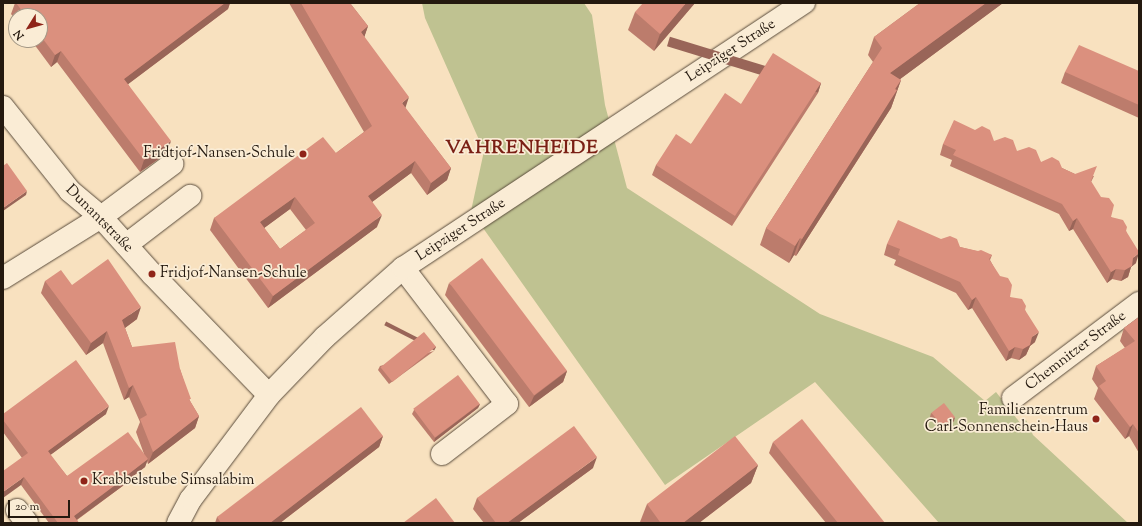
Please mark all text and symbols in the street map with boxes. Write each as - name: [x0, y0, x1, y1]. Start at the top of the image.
- north arrow: [8, 8, 48, 48]
- street label: Leipziger Straße: [683, 15, 779, 87]
- text: N: [10, 26, 28, 43]
- district label: VAHRENHEIDE: [445, 138, 599, 160]
- place label: Fridtjof-Nansen-Schule: [143, 145, 295, 163]
- marker: Fridtjof-Nansen-Schule: [298, 149, 308, 159]
- street label: Dunantstraße: [61, 181, 137, 257]
- street label: Leipziger Straße: [413, 194, 509, 266]
- place label: Fridjof-Nansen-Schule: [160, 265, 307, 283]
- marker: Fridjof-Nansen-Schule: [147, 269, 157, 279]
- street label: Chemnitzer Straße: [1022, 307, 1130, 395]
- place label: Familienzentrum Carl-Sonnenschein-Haus: [925, 401, 1088, 436]
- marker: Familienzentrum Carl-Sonnenschein-Haus: [1091, 414, 1101, 424]
- place label: Krabbelstube Simsalabim: [92, 472, 254, 490]
- marker: Krabbelstube Simsalabim: [79, 476, 89, 486]
- scale bar: [10, 492, 72, 518]
- text: 20 m: [15, 498, 39, 516]

